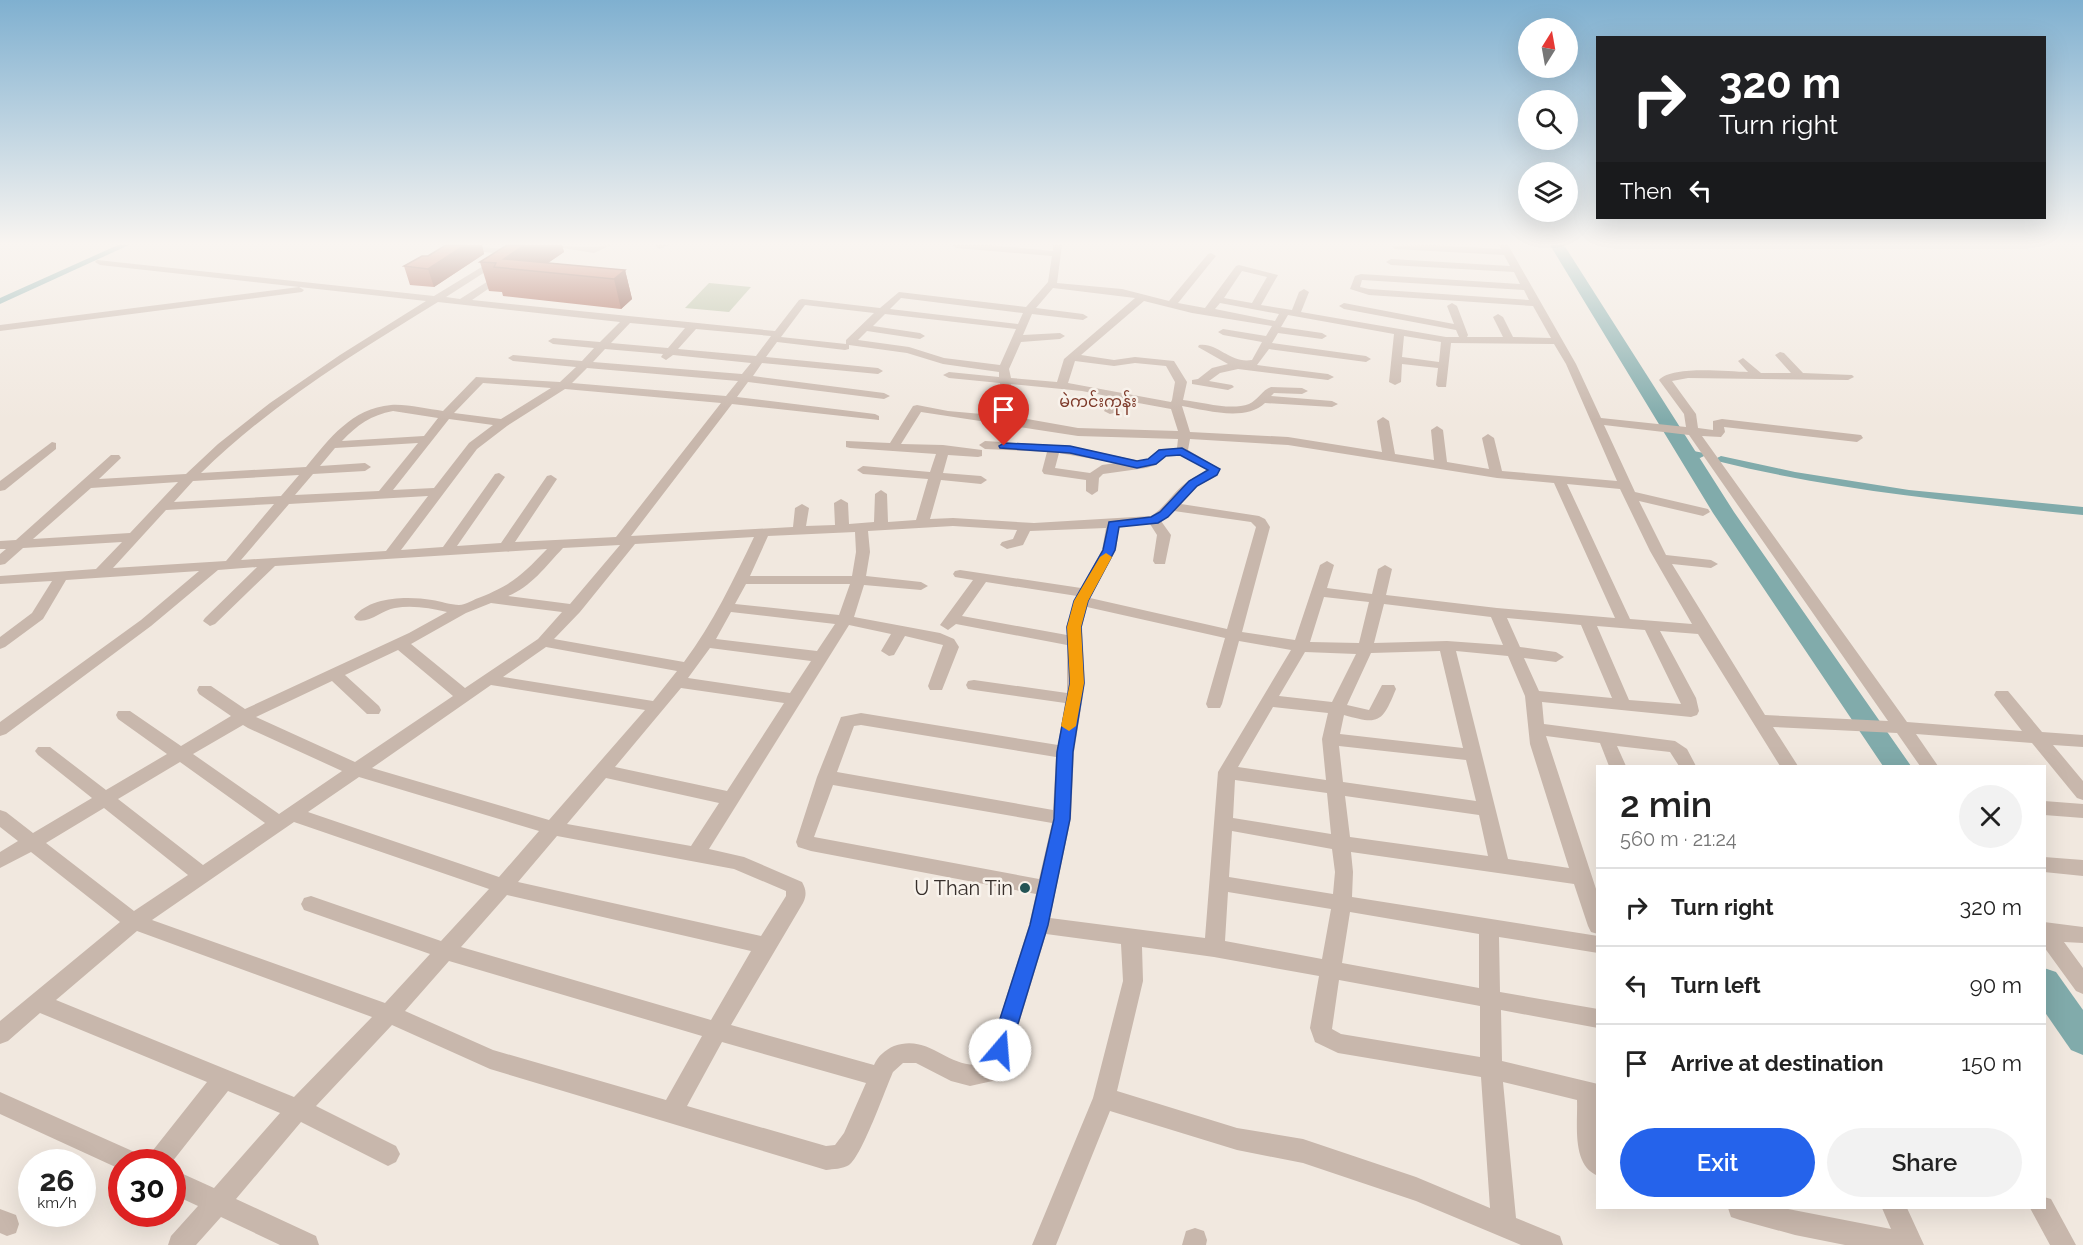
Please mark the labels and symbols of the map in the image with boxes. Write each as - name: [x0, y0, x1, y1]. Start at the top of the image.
- north arrow: [1518, 18, 1578, 78]
- pin: [978, 384, 1029, 446]
- district label: မဲကင်းကုန်း: [1059, 390, 1137, 416]
- place label: U Than Tin: [914, 876, 1013, 900]
- marker: U Than Tin: [1018, 881, 1032, 895]
- position arrow: [968, 1018, 1032, 1082]
- speed limit sign: 30: [108, 1149, 186, 1227]

